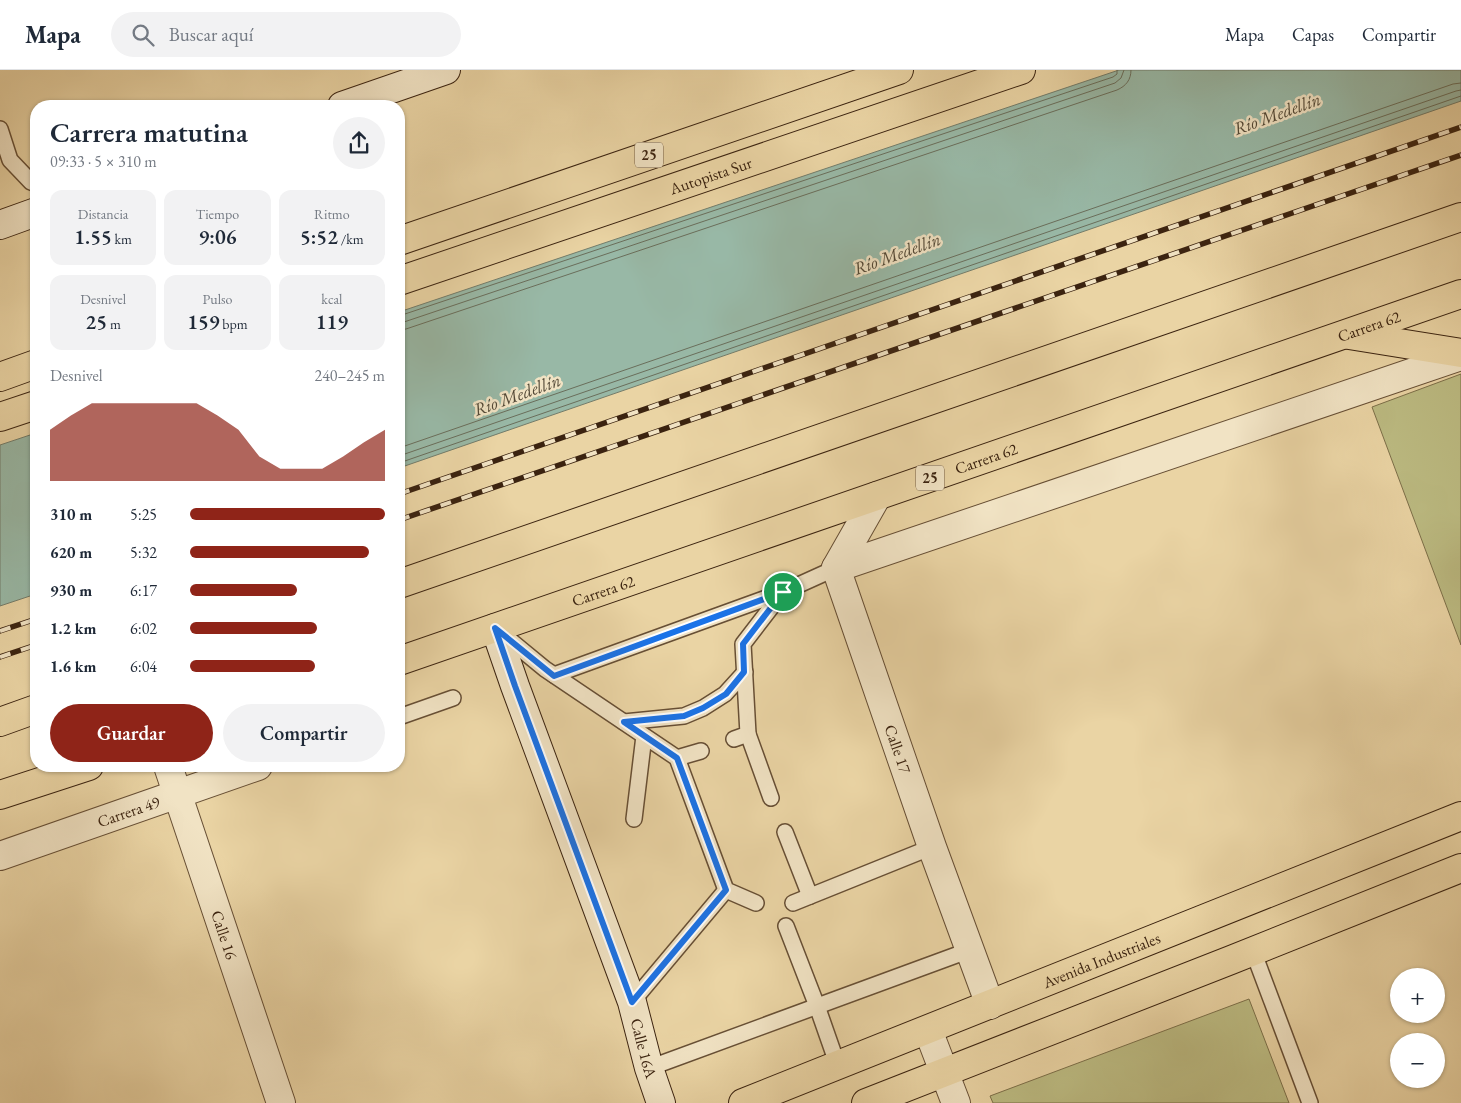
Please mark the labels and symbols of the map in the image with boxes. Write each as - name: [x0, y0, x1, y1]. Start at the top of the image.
- water label: Río Medellín: [1230, 87, 1324, 140]
- road number: 25: [635, 142, 663, 168]
- street label: Autopista Sur: [666, 152, 755, 200]
- water label: Río Medellín: [850, 227, 944, 280]
- street label: Carrera 62: [1335, 306, 1403, 347]
- water label: Río Medellín: [470, 368, 564, 421]
- street label: Carrera 62: [952, 438, 1021, 479]
- road number: 25: [916, 466, 944, 490]
- street label: Carrera 62: [569, 570, 638, 611]
- pin: [762, 571, 804, 613]
- street label: Calle 17: [880, 722, 916, 776]
- street label: Carrera 49: [94, 791, 163, 832]
- street label: Calle 16: [206, 908, 242, 962]
- street label: Avenida Industriales: [1039, 927, 1163, 993]
- street label: Calle 16A: [626, 1016, 662, 1082]

